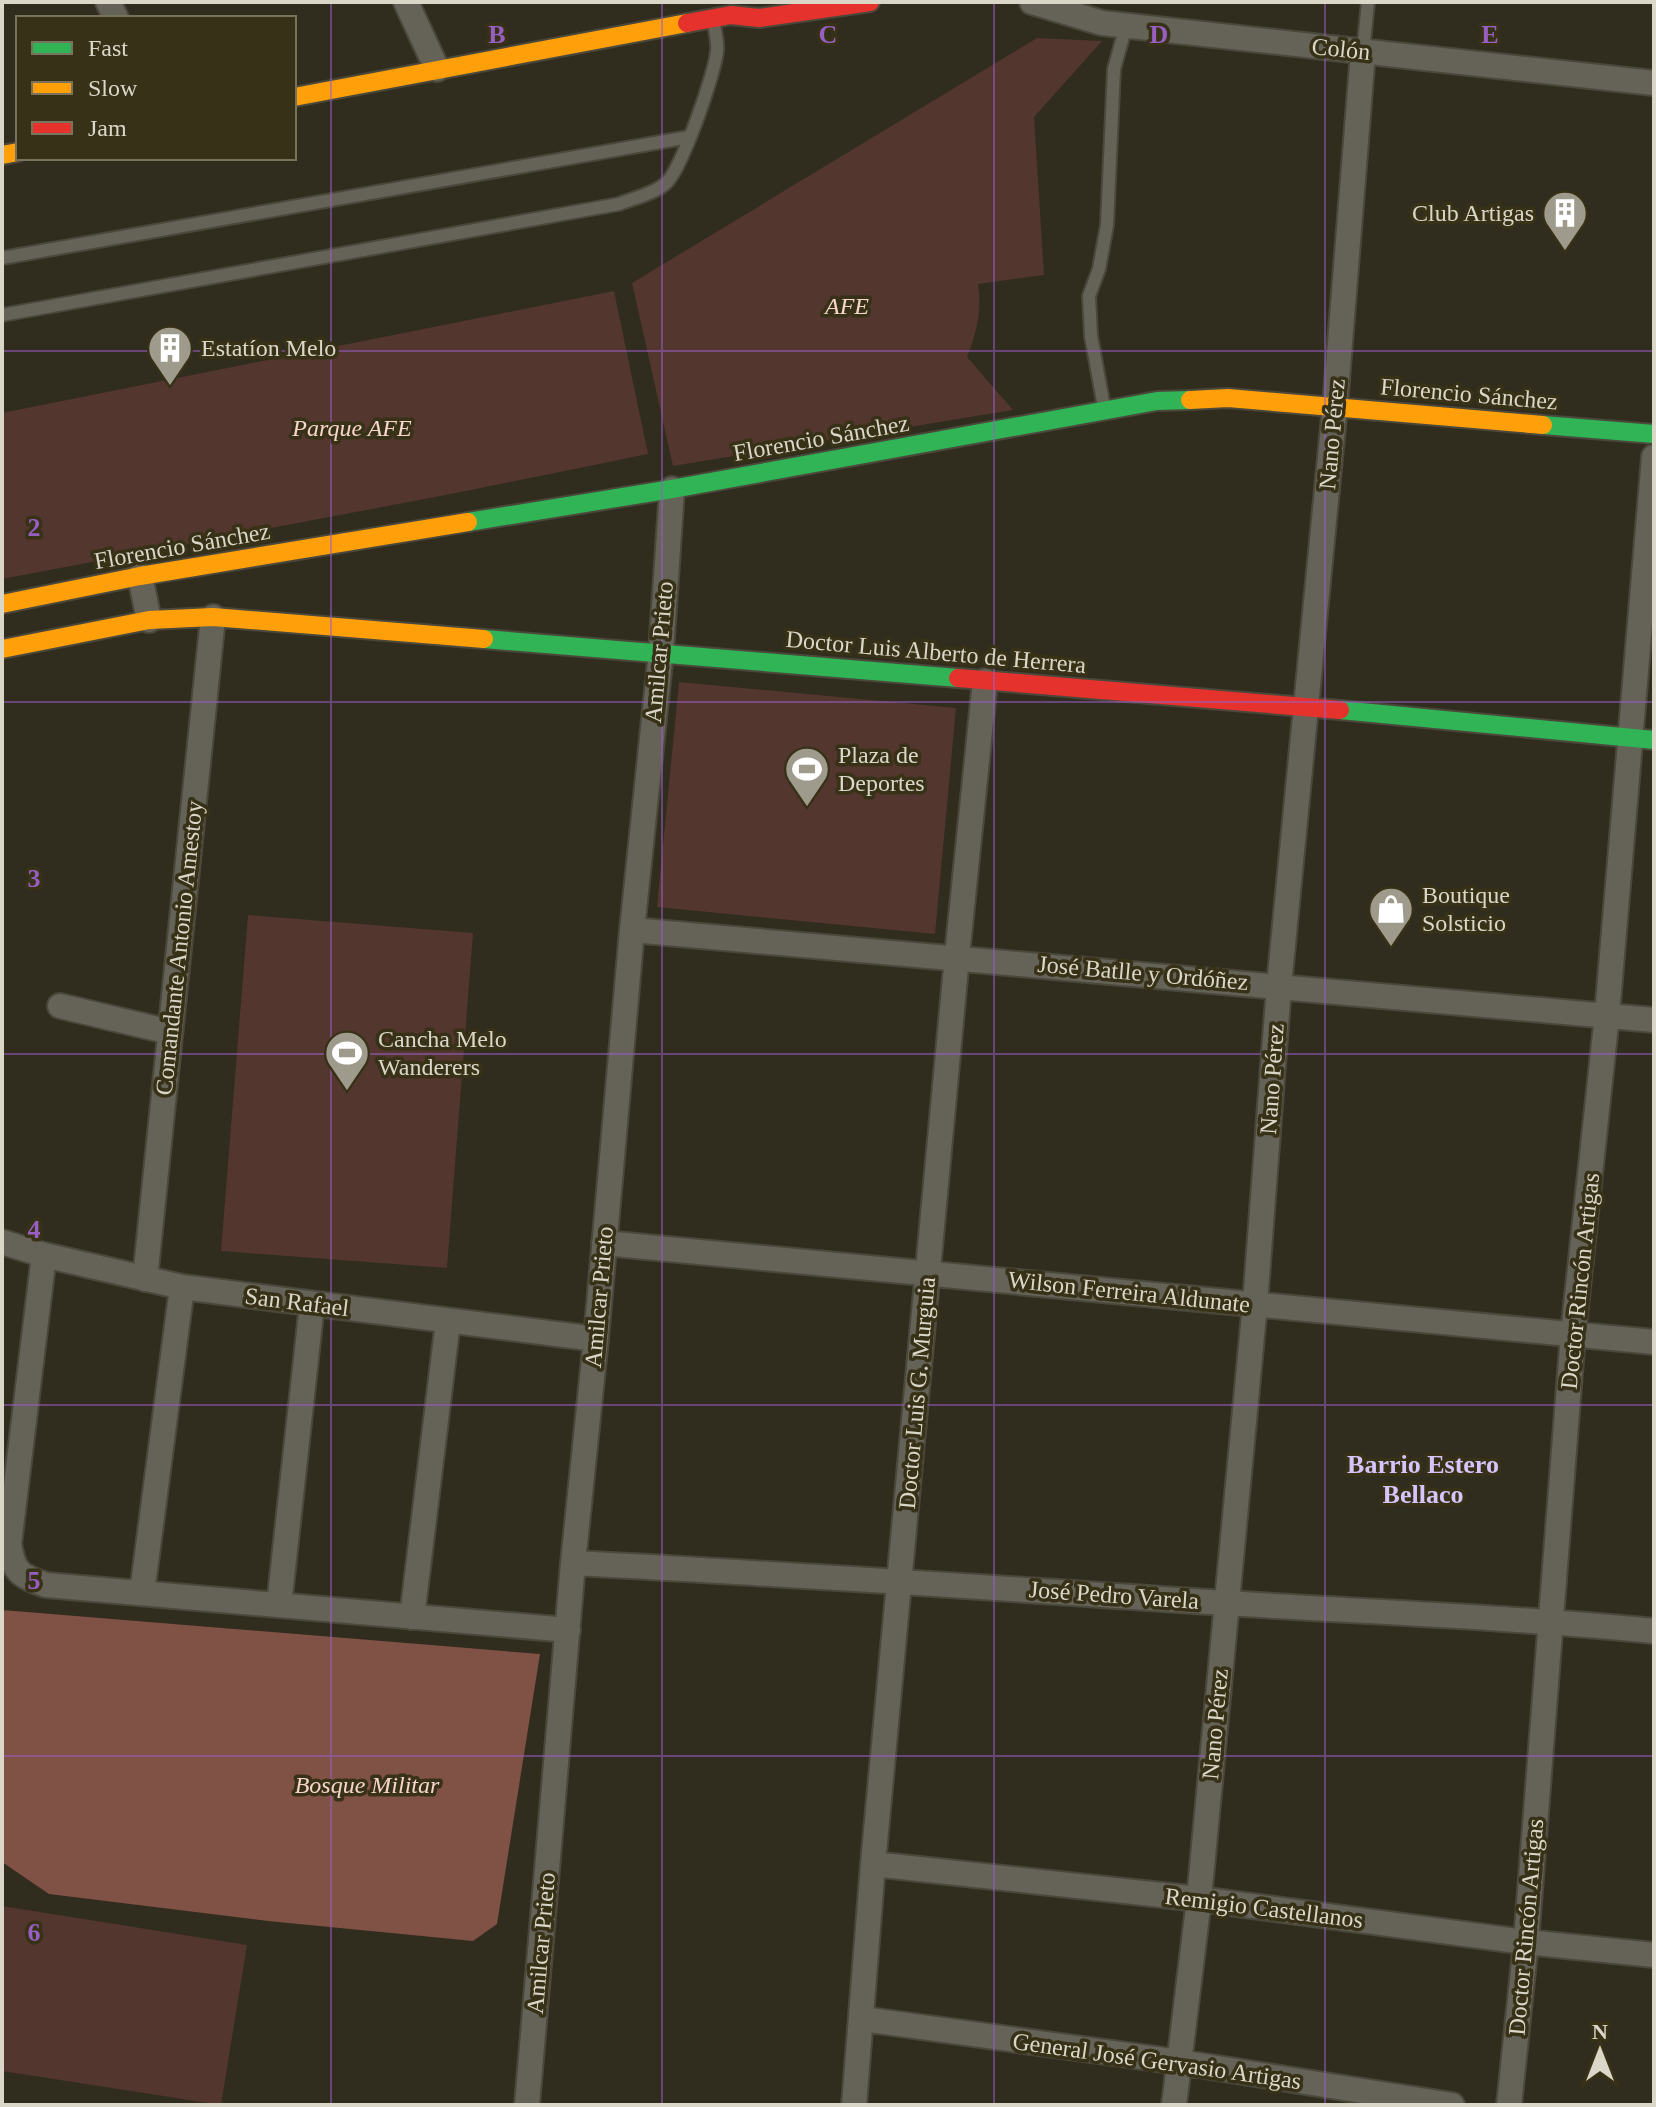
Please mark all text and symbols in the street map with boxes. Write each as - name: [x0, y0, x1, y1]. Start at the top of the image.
- legend: [16, 16, 296, 160]
- text: B: [488, 20, 506, 49]
- text: C: [819, 20, 837, 49]
- text: D: [1150, 20, 1168, 49]
- text: E: [1481, 20, 1499, 49]
- street label: Colón: [1310, 33, 1372, 65]
- text: Fast: [88, 35, 128, 61]
- text: Slow: [88, 75, 138, 101]
- text: Jam: [88, 115, 127, 141]
- building icon: Club Artigas: [1541, 189, 1589, 252]
- place label: Club Artigas: [1412, 200, 1534, 226]
- park label: AFE: [823, 293, 869, 319]
- building icon: Estatíon Melo: [146, 324, 194, 387]
- place label: Estatíon Melo: [201, 335, 336, 361]
- street label: Florencio Sánchez: [1379, 373, 1559, 415]
- street label: Nano Pérez: [1314, 377, 1350, 491]
- street label: Florencio Sánchez: [731, 410, 911, 466]
- park label: Parque AFE: [291, 415, 412, 441]
- text: 2: [28, 513, 41, 542]
- street label: Florencio Sánchez: [92, 518, 272, 574]
- street label: Amilcar Prieto: [640, 580, 678, 724]
- street label: Doctor Luis Alberto de Herrera: [785, 626, 1088, 678]
- place label: Plaza de Deportes: [838, 742, 925, 796]
- sports icon: Plaza de Deportes: [783, 745, 831, 808]
- street label: Comandante Antonio Amestoy: [151, 799, 207, 1097]
- text: 3: [28, 864, 41, 893]
- place label: Boutique Solsticio: [1422, 882, 1510, 936]
- shop icon: Boutique Solsticio: [1367, 885, 1415, 948]
- street label: José Batlle y Ordóñez: [1037, 951, 1249, 995]
- street label: Nano Pérez: [1255, 1023, 1289, 1135]
- place label: Cancha Melo Wanderers: [378, 1026, 507, 1080]
- sports icon: Cancha Melo Wanderers: [323, 1029, 371, 1092]
- street label: Doctor Rincón Artigas: [1556, 1172, 1604, 1390]
- text: 4: [28, 1215, 41, 1244]
- street label: Amilcar Prieto: [580, 1225, 618, 1369]
- street label: Wilson Ferreira Aldunate: [1007, 1266, 1251, 1318]
- street label: Doctor Luis G. Murguia: [894, 1276, 940, 1510]
- street label: San Rafael: [243, 1283, 351, 1321]
- district label: Barrio Estero Bellaco: [1347, 1450, 1499, 1509]
- text: 5: [28, 1566, 41, 1595]
- street label: José Pedro Varela: [1028, 1576, 1200, 1614]
- street label: Nano Pérez: [1197, 1667, 1233, 1781]
- park label: Bosque Militar: [295, 1772, 440, 1798]
- street label: Doctor Rincón Artigas: [1504, 1818, 1548, 2036]
- street label: Amilcar Prieto: [522, 1871, 560, 2015]
- street label: Remigio Castellanos: [1164, 1883, 1364, 1933]
- text: 6: [28, 1918, 41, 1947]
- north arrow: [1560, 2011, 1640, 2091]
- text: N: [1592, 2019, 1608, 2044]
- street label: General José Gervasio Artigas: [1011, 2028, 1303, 2094]

